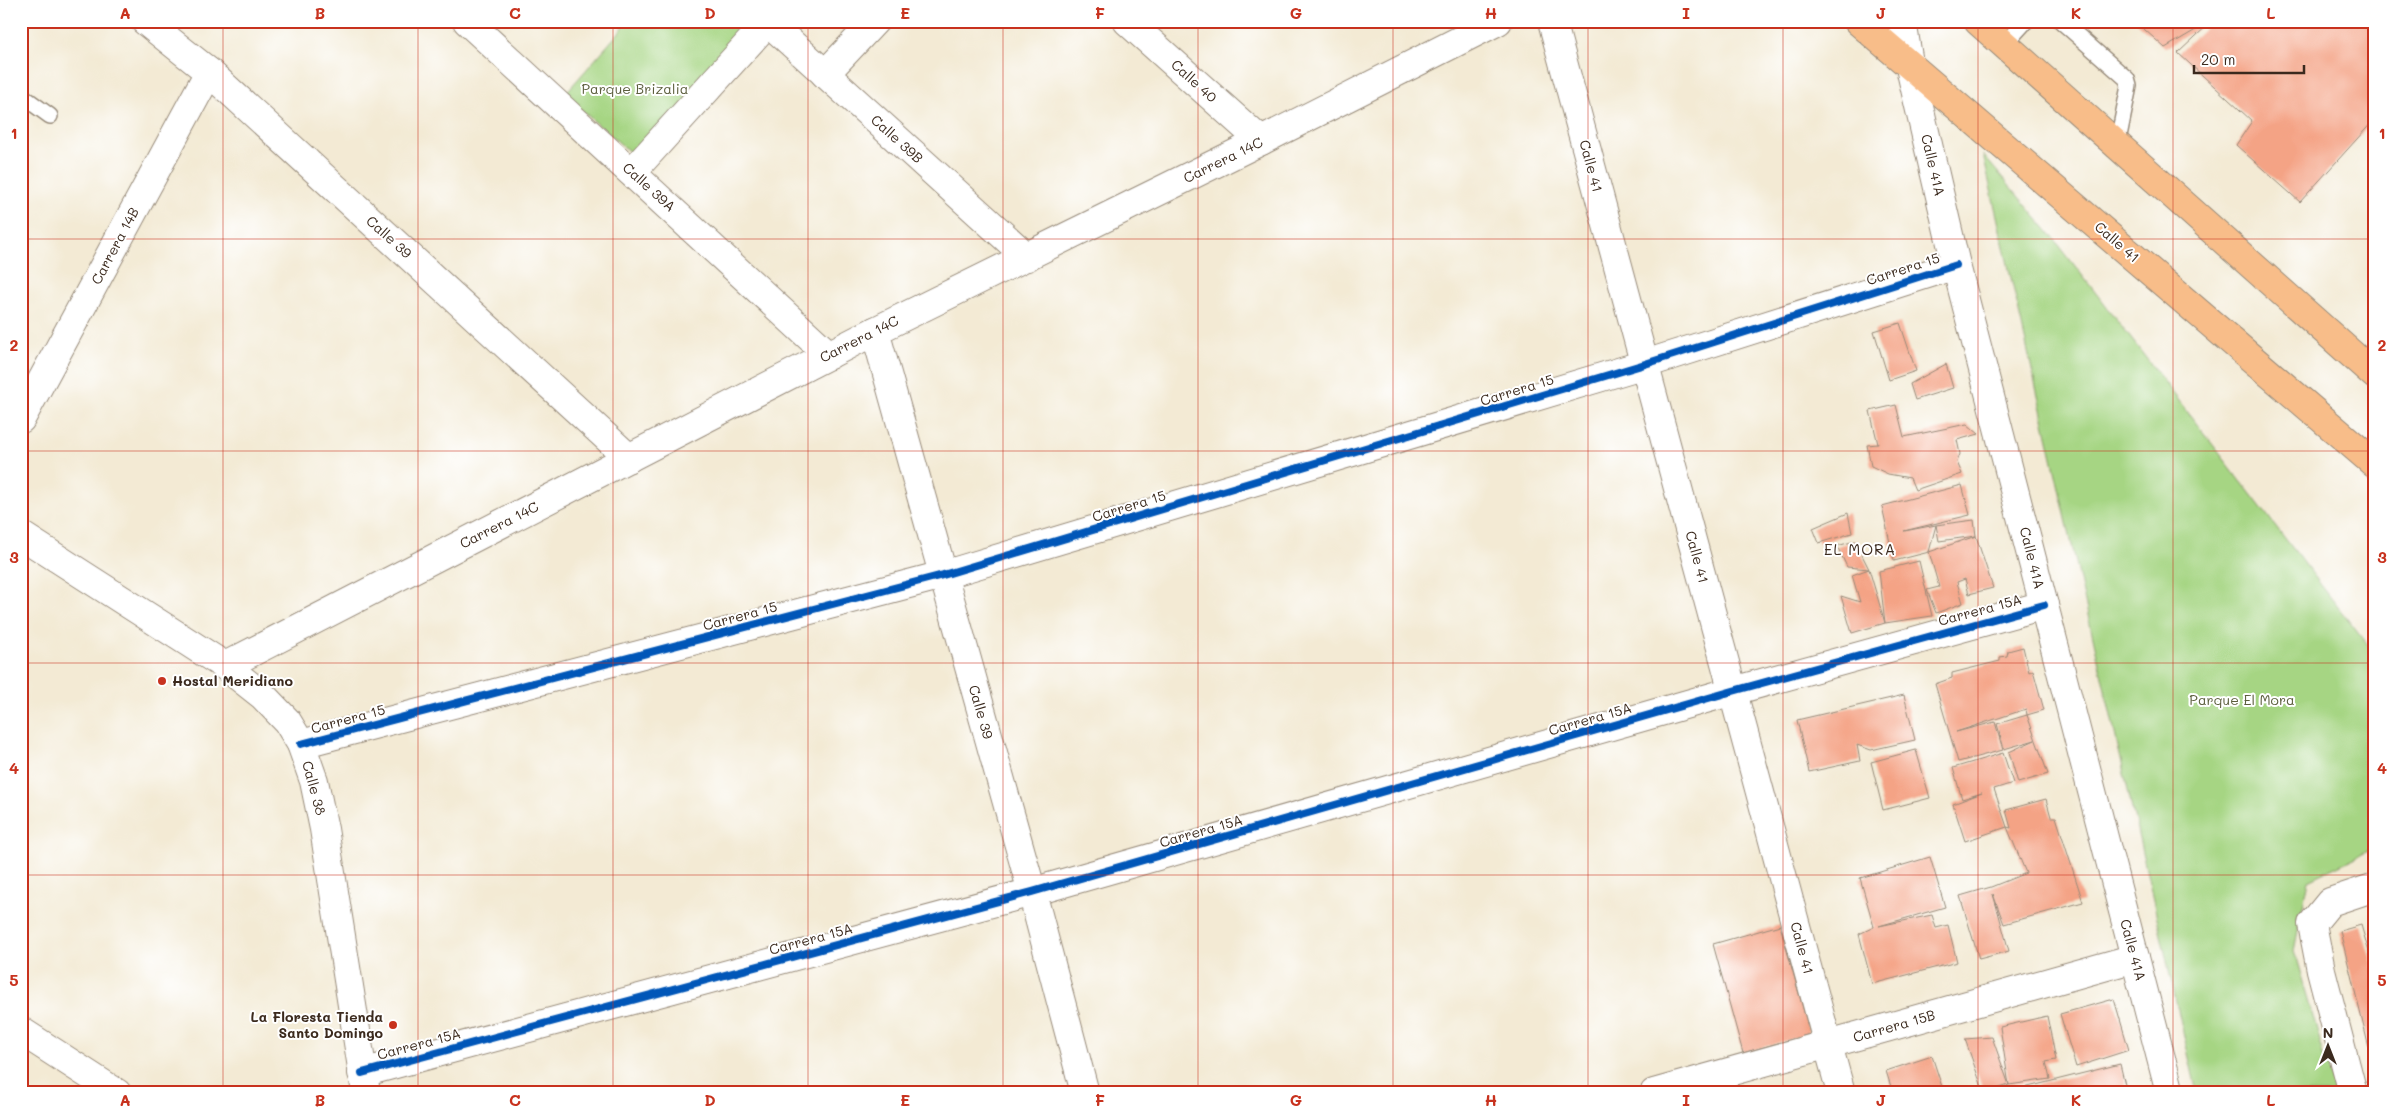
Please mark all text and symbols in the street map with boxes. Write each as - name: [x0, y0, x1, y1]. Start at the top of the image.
- text: A: [119, 2, 131, 23]
- text: B: [315, 2, 325, 23]
- text: C: [509, 2, 521, 23]
- text: D: [704, 2, 716, 23]
- text: E: [900, 2, 910, 23]
- text: F: [1095, 2, 1105, 23]
- text: G: [1290, 2, 1302, 23]
- text: H: [1485, 2, 1497, 23]
- text: I: [1682, 2, 1690, 23]
- text: J: [1876, 2, 1886, 23]
- text: K: [2071, 2, 2081, 23]
- text: L: [2266, 2, 2276, 23]
- scale bar: [2194, 42, 2304, 74]
- text: 20 m: [2201, 49, 2235, 69]
- street label: Calle 40: [1167, 55, 1222, 107]
- park label: Parque Brizalia: [581, 79, 689, 98]
- street label: Calle 39B: [867, 110, 928, 167]
- text: 1: [10, 122, 18, 143]
- text: 1: [2378, 122, 2386, 143]
- street label: Carrera 14C: [1180, 132, 1266, 187]
- street label: Calle 41A: [1917, 132, 1950, 198]
- street label: Calle 41: [1575, 138, 1608, 194]
- street label: Calle 39A: [619, 158, 680, 215]
- street label: Carrera 14B: [86, 204, 143, 288]
- street label: Calle 39: [362, 211, 416, 262]
- street label: Calle 41: [2091, 217, 2144, 266]
- street label: Carrera 15: [1864, 248, 1942, 289]
- street label: Carrera 14C: [816, 311, 901, 367]
- text: 2: [10, 334, 19, 355]
- text: 2: [2378, 334, 2387, 355]
- street label: Carrera 15: [1478, 369, 1556, 410]
- street label: Carrera 15: [1090, 485, 1168, 526]
- street label: Carrera 14C: [456, 497, 541, 553]
- street label: Calle 41A: [2016, 525, 2049, 591]
- street label: Calle 41: [1681, 529, 1714, 585]
- district label: EL MORA: [1824, 539, 1896, 559]
- text: 3: [9, 546, 19, 567]
- text: 3: [2377, 546, 2387, 567]
- street label: Carrera 15A: [1936, 589, 2024, 630]
- street label: Carrera 15: [701, 596, 779, 635]
- place label: Hostal Meridiano: [172, 671, 293, 690]
- marker: Hostal Meridiano: [156, 675, 168, 687]
- street label: Calle 39: [965, 683, 998, 741]
- park label: Parque El Mora: [2189, 690, 2295, 709]
- street label: Carrera 15A: [1546, 698, 1634, 739]
- street label: Carrera 15: [309, 699, 387, 738]
- text: 4: [9, 757, 19, 778]
- text: 4: [2377, 757, 2387, 778]
- street label: Calle 38: [298, 759, 331, 817]
- street label: Carrera 15A: [1157, 810, 1245, 851]
- street label: Calle 41A: [2116, 917, 2151, 983]
- street label: Carrera 15A: [767, 918, 855, 959]
- street label: Calle 41: [1786, 920, 1819, 976]
- text: 5: [9, 969, 19, 990]
- text: 5: [2377, 969, 2387, 990]
- street label: Carrera 15B: [1850, 1005, 1937, 1046]
- place label: La Floresta Tienda Santo Domingo: [251, 1007, 383, 1042]
- marker: La Floresta Tienda Santo Domingo: [387, 1019, 399, 1031]
- north arrow: [2304, 1022, 2354, 1072]
- street label: Carrera 15A: [375, 1023, 463, 1064]
- text: N: [2323, 1023, 2333, 1042]
- text: A: [119, 1089, 131, 1110]
- text: B: [315, 1089, 325, 1110]
- text: C: [509, 1089, 521, 1110]
- text: D: [704, 1089, 716, 1110]
- text: E: [900, 1089, 910, 1110]
- text: F: [1095, 1089, 1105, 1110]
- text: G: [1290, 1089, 1302, 1110]
- text: H: [1485, 1089, 1497, 1110]
- text: I: [1682, 1089, 1690, 1110]
- text: J: [1876, 1089, 1886, 1110]
- text: K: [2071, 1089, 2081, 1110]
- text: L: [2266, 1089, 2276, 1110]

